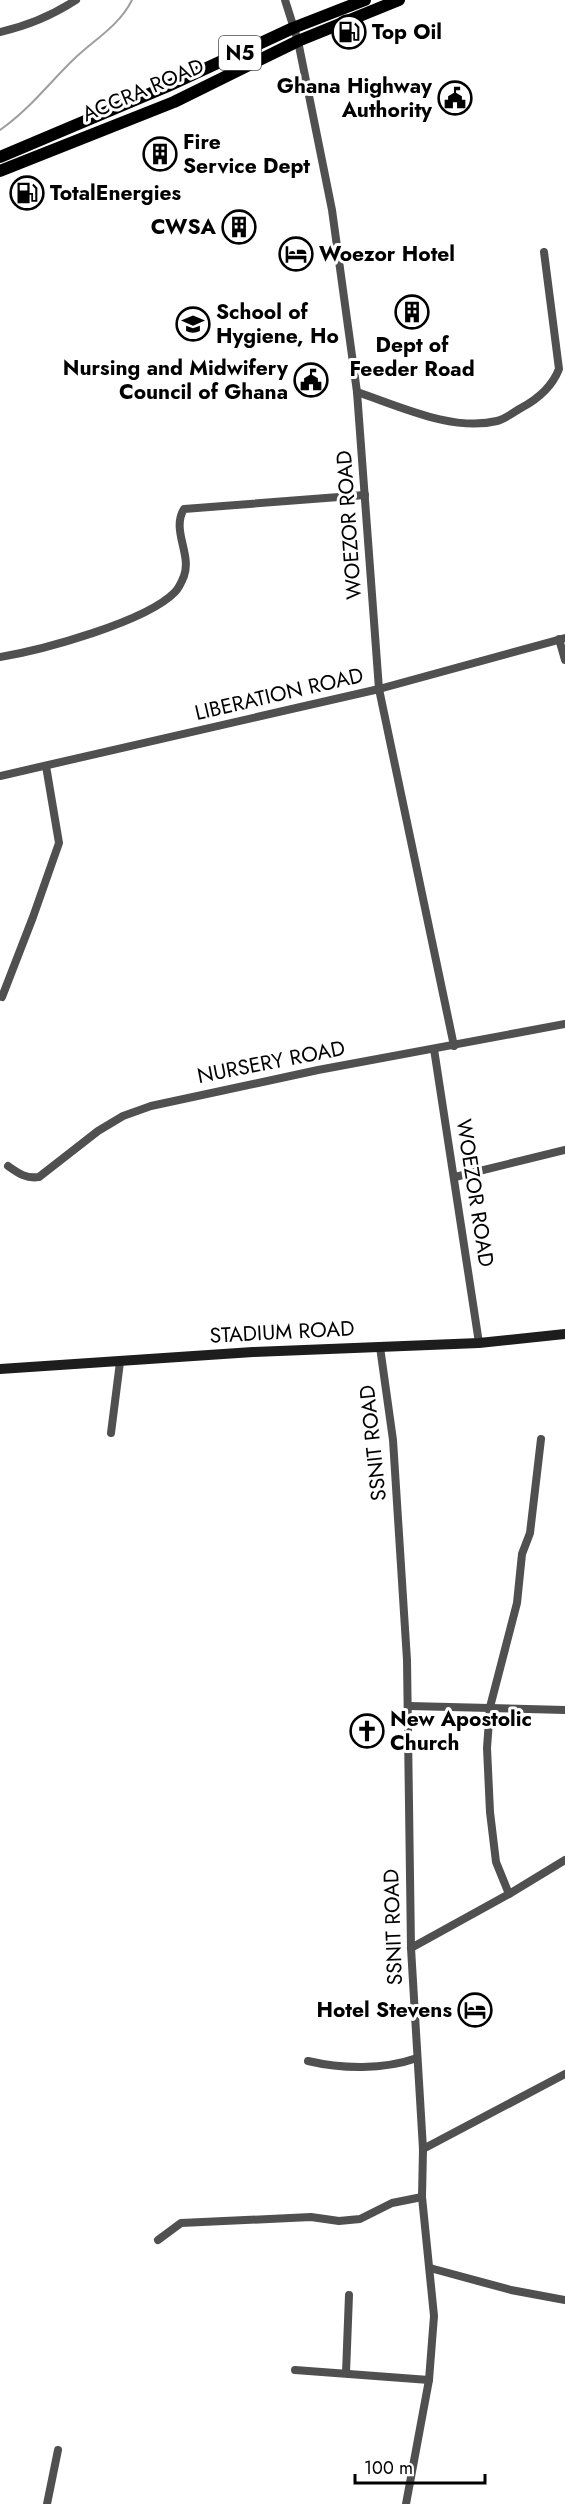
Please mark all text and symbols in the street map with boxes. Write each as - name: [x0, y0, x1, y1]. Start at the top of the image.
- fuel station icon: Top Oil: [331, 14, 367, 50]
- place label: Top Oil: [372, 17, 442, 47]
- road number: N5: [219, 36, 261, 70]
- street label: ACCRA ROAD: [77, 51, 209, 129]
- place label: Ghana Highway Authority: [277, 71, 433, 125]
- public building icon: Ghana Highway Authority: [437, 80, 473, 116]
- place label: Fire Service Dept: [183, 127, 310, 181]
- building icon: Fire Service Dept: [142, 136, 178, 172]
- fuel station icon: TotalEnergies: [9, 175, 45, 211]
- place label: TotalEnergies: [50, 178, 181, 208]
- building icon: CWSA: [221, 209, 257, 245]
- place label: CWSA: [151, 212, 217, 242]
- hotel icon: Woezor Hotel: [278, 236, 314, 272]
- place label: Woezor Hotel: [319, 239, 455, 269]
- building icon: Dept of Feeder Road: [394, 294, 430, 330]
- place label: School of Hygiene, Ho: [216, 297, 339, 351]
- school or university icon: School of Hygiene, Ho: [175, 306, 211, 342]
- place label: Dept of Feeder Road: [349, 330, 475, 384]
- place label: Nursing and Midwifery Council of Ghana: [63, 353, 289, 407]
- public building icon: Nursing and Midwifery Council of Ghana: [293, 362, 329, 398]
- street label: WOEZOR ROAD: [329, 449, 369, 601]
- street label: LIBERATION ROAD: [192, 660, 366, 728]
- street label: NURSERY ROAD: [195, 1033, 347, 1091]
- street label: WOEZOR ROAD: [448, 1117, 502, 1269]
- street label: STADIUM ROAD: [209, 1313, 355, 1351]
- street label: SSNIT ROAD: [352, 1384, 394, 1502]
- place label: New Apostolic Church: [390, 1704, 532, 1758]
- church icon: New Apostolic Church: [349, 1713, 385, 1749]
- street label: SSNIT ROAD: [376, 1868, 410, 1986]
- hotel icon: Hotel Stevens: [457, 1992, 493, 2028]
- place label: Hotel Stevens: [316, 1995, 452, 2025]
- scale bar: [355, 2447, 486, 2485]
- text: 100 m: [364, 2455, 413, 2481]

